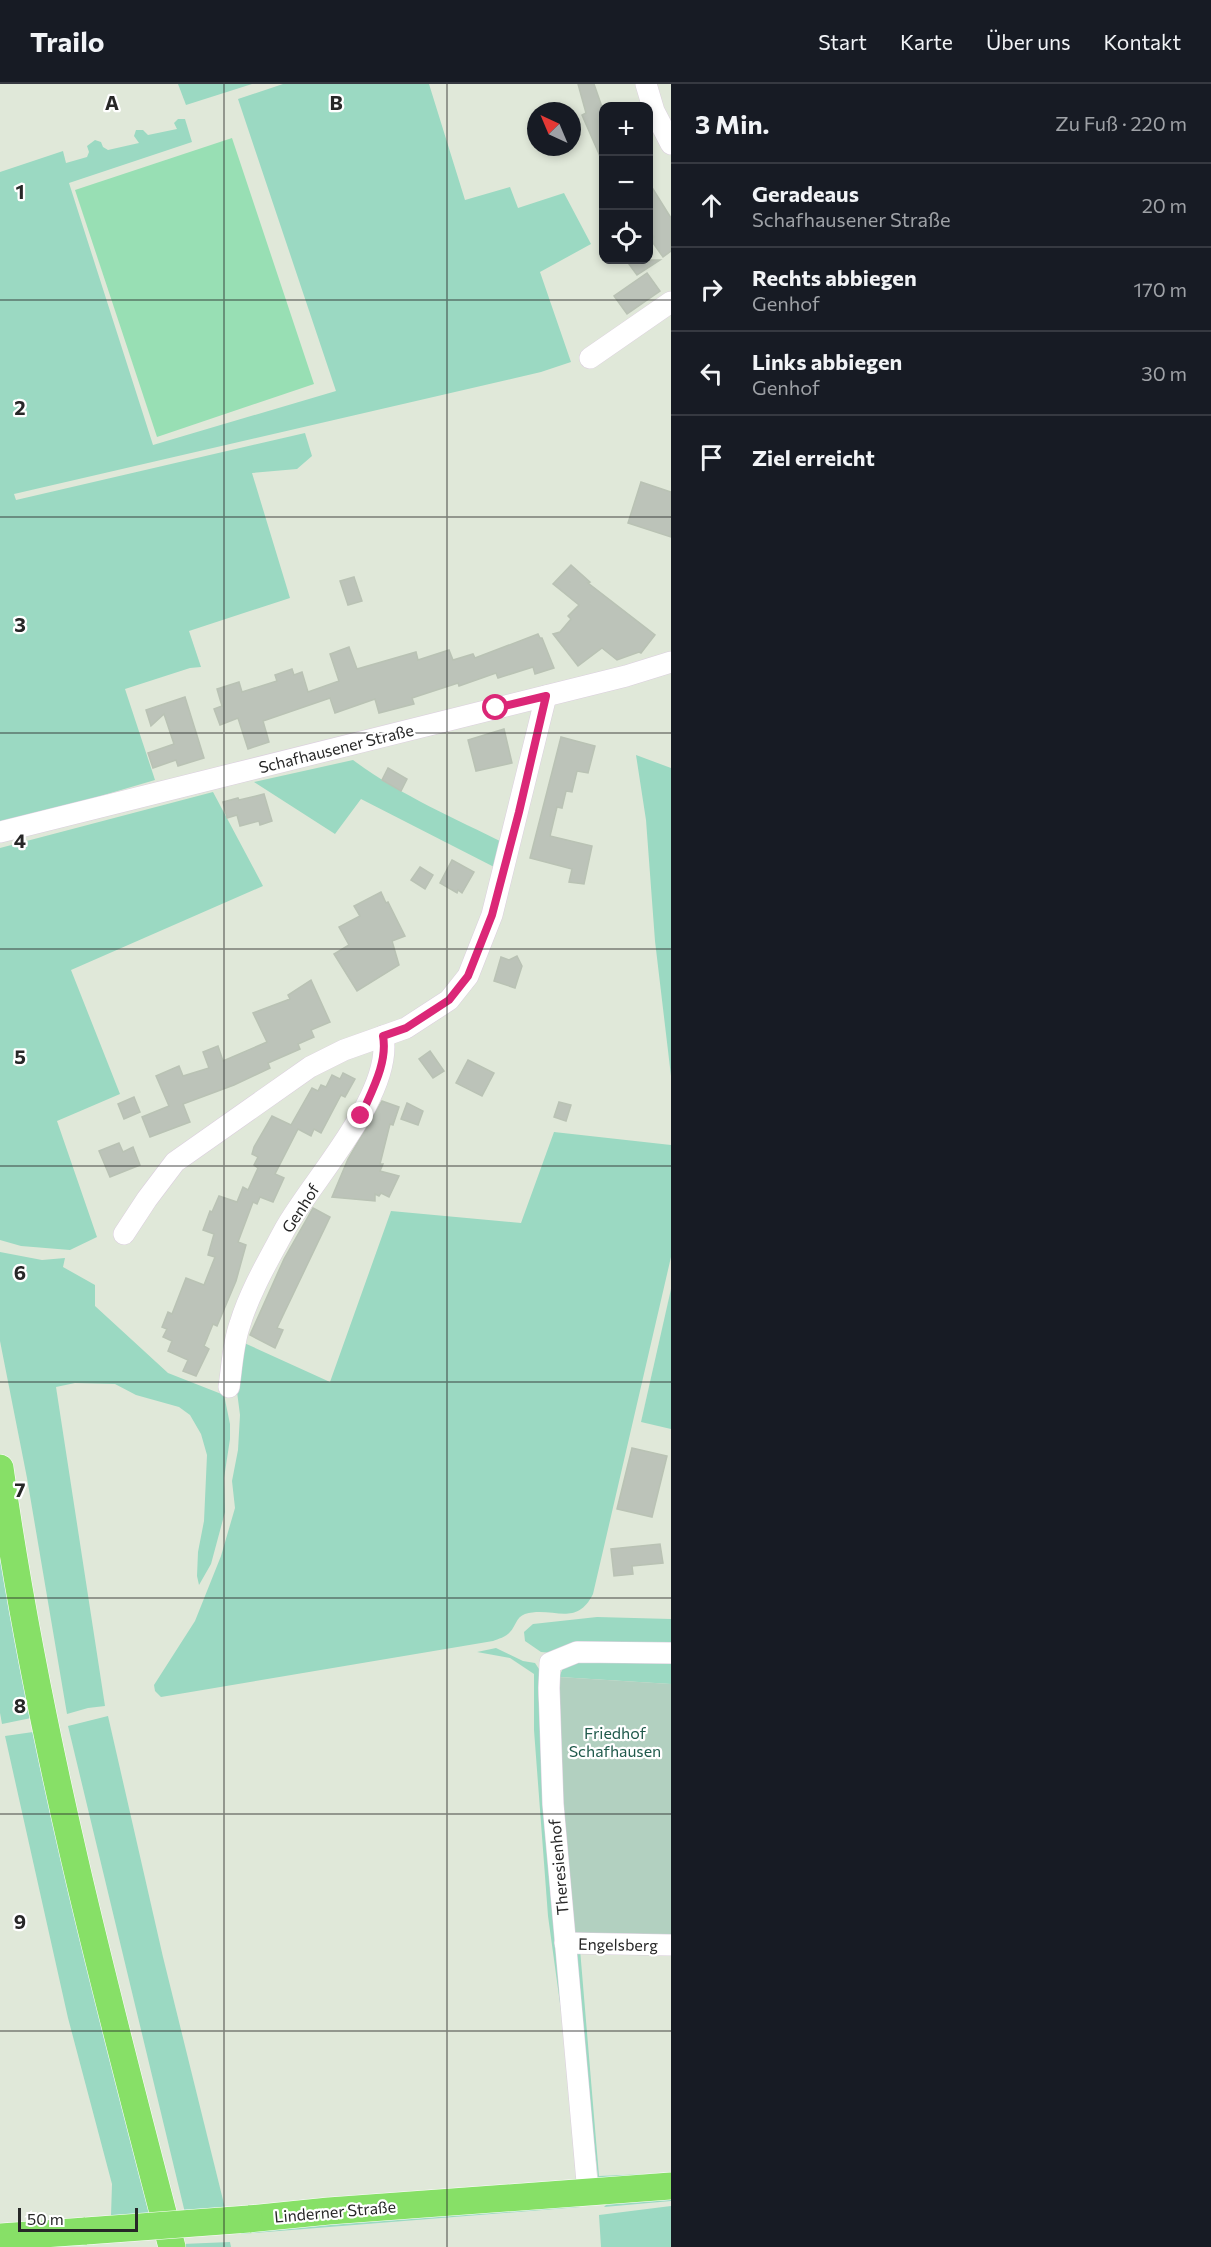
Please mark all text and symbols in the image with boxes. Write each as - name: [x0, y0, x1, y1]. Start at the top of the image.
- text: Trailo: [30, 24, 105, 58]
- text: Start: [818, 29, 867, 54]
- text: Karte: [900, 29, 953, 54]
- text: Über uns: [986, 29, 1070, 54]
- text: Kontakt: [1103, 29, 1181, 54]
- text: A: [105, 90, 119, 114]
- text: B: [329, 90, 343, 114]
- north arrow: [527, 102, 581, 156]
- map controls: [599, 102, 653, 264]
- button: +: [599, 102, 653, 156]
- text: 3 Min.: [695, 108, 769, 139]
- text: Zu Fuß · 220 m: [1055, 111, 1187, 135]
- button: −: [599, 156, 653, 210]
- text: 1: [15, 179, 25, 203]
- text: Geradeaus: [752, 180, 859, 207]
- icon: ahead: [695, 189, 728, 222]
- text: 20 m: [1142, 193, 1187, 217]
- text: Schafhausener Straße: [752, 207, 951, 231]
- button: locate: [599, 210, 653, 264]
- text: Rechts abbiegen: [752, 264, 917, 291]
- icon: right: [695, 273, 728, 306]
- text: 170 m: [1134, 277, 1187, 301]
- text: Genhof: [752, 291, 820, 315]
- text: Links abbiegen: [752, 348, 902, 375]
- icon: left: [695, 357, 728, 390]
- text: 30 m: [1141, 361, 1187, 385]
- text: Genhof: [752, 375, 820, 399]
- text: 2: [14, 395, 26, 419]
- icon: arrive: [695, 441, 728, 474]
- text: Ziel erreicht: [752, 444, 875, 471]
- text: 3: [14, 612, 26, 636]
- route start: [482, 694, 508, 720]
- street label: Schafhausener Straße: [257, 720, 415, 776]
- text: 4: [14, 828, 26, 852]
- text: 5: [14, 1044, 26, 1068]
- route end: [347, 1102, 373, 1128]
- street label: Genhof: [277, 1180, 323, 1236]
- text: 6: [14, 1260, 26, 1284]
- text: 7: [15, 1477, 26, 1501]
- text: 8: [14, 1693, 26, 1717]
- park label: Friedhof Schafhausen: [569, 1723, 661, 1760]
- street label: Theresienhof: [544, 1818, 572, 1916]
- text: 9: [14, 1909, 26, 1933]
- street label: Engelsberg: [578, 1934, 658, 1954]
- street label: Linderner Straße: [273, 2196, 397, 2226]
- scale bar: [18, 2205, 138, 2232]
- text: 50 m: [27, 2209, 64, 2228]

